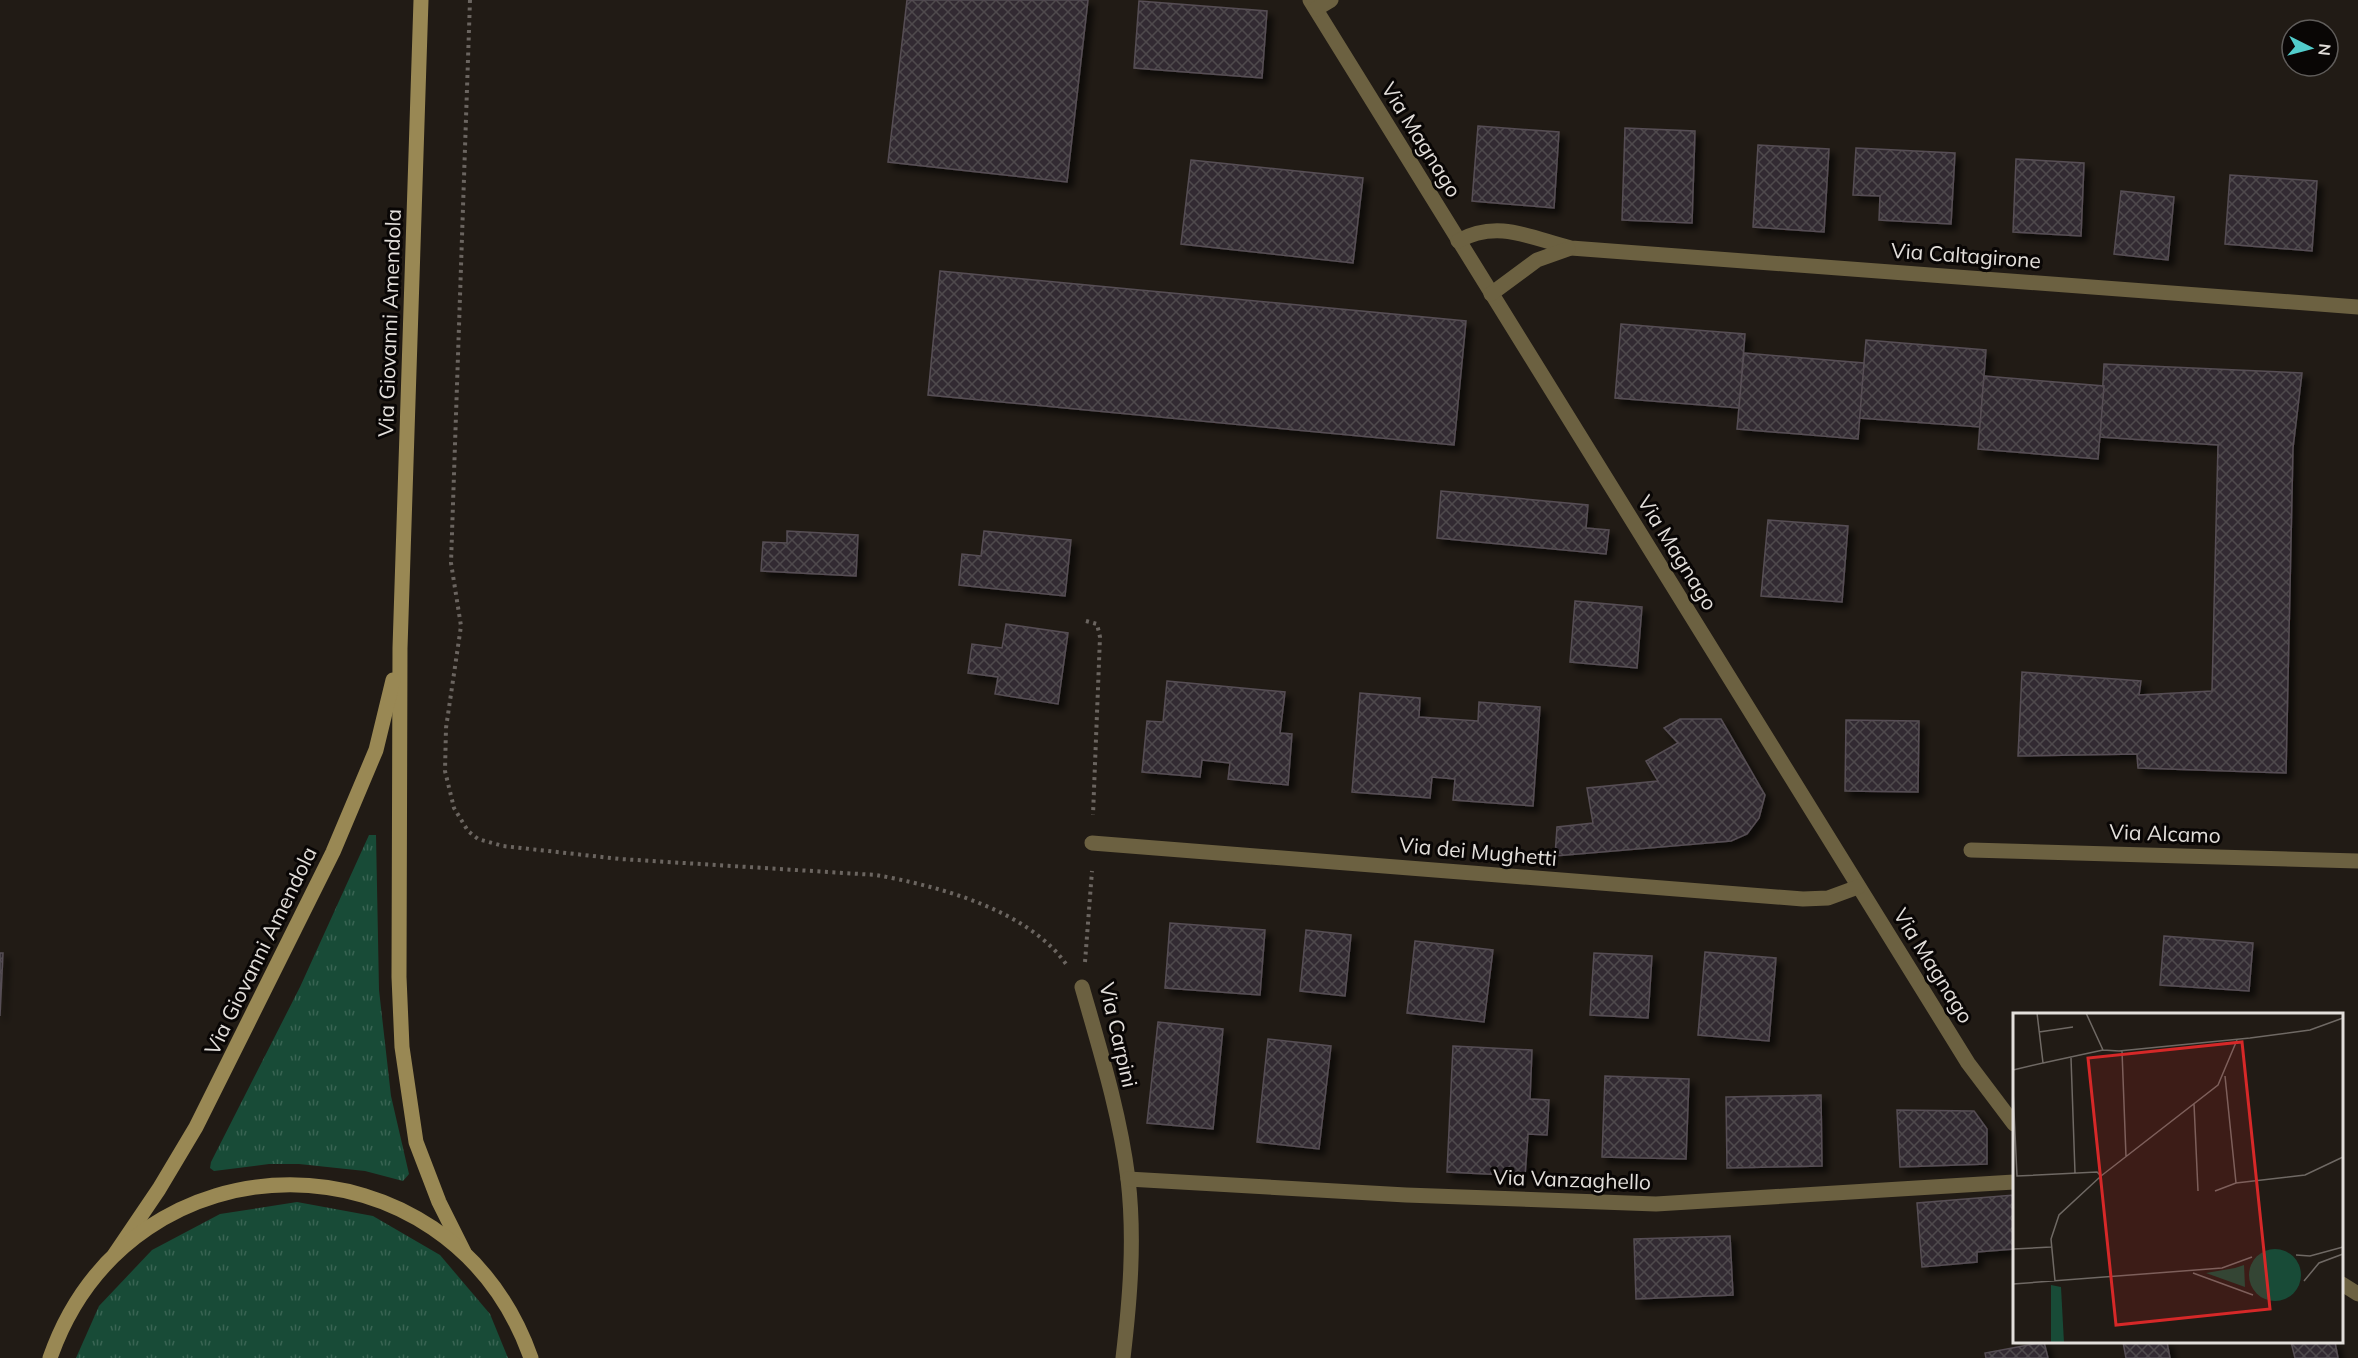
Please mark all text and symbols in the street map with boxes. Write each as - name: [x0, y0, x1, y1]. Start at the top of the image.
- north arrow: [2280, 18, 2340, 78]
- text: N: [2314, 43, 2335, 57]
- street label: Via Magnago: [1376, 77, 1467, 202]
- street label: Via Giovanni Amendola: [372, 208, 406, 438]
- street label: Via Caltagirone: [1890, 237, 2042, 273]
- street label: Via Magnago: [1632, 490, 1723, 615]
- street label: Via Alcamo: [2109, 818, 2221, 848]
- street label: Via dei Mughetti: [1398, 831, 1558, 871]
- street label: Via Giovanni Amendola: [198, 842, 322, 1059]
- street label: Via Magnago: [1888, 903, 1979, 1028]
- street label: Via Carpini: [1094, 980, 1144, 1090]
- inset map: [2013, 1013, 2343, 1343]
- street label: Via Vanzaghello: [1493, 1163, 1651, 1195]

